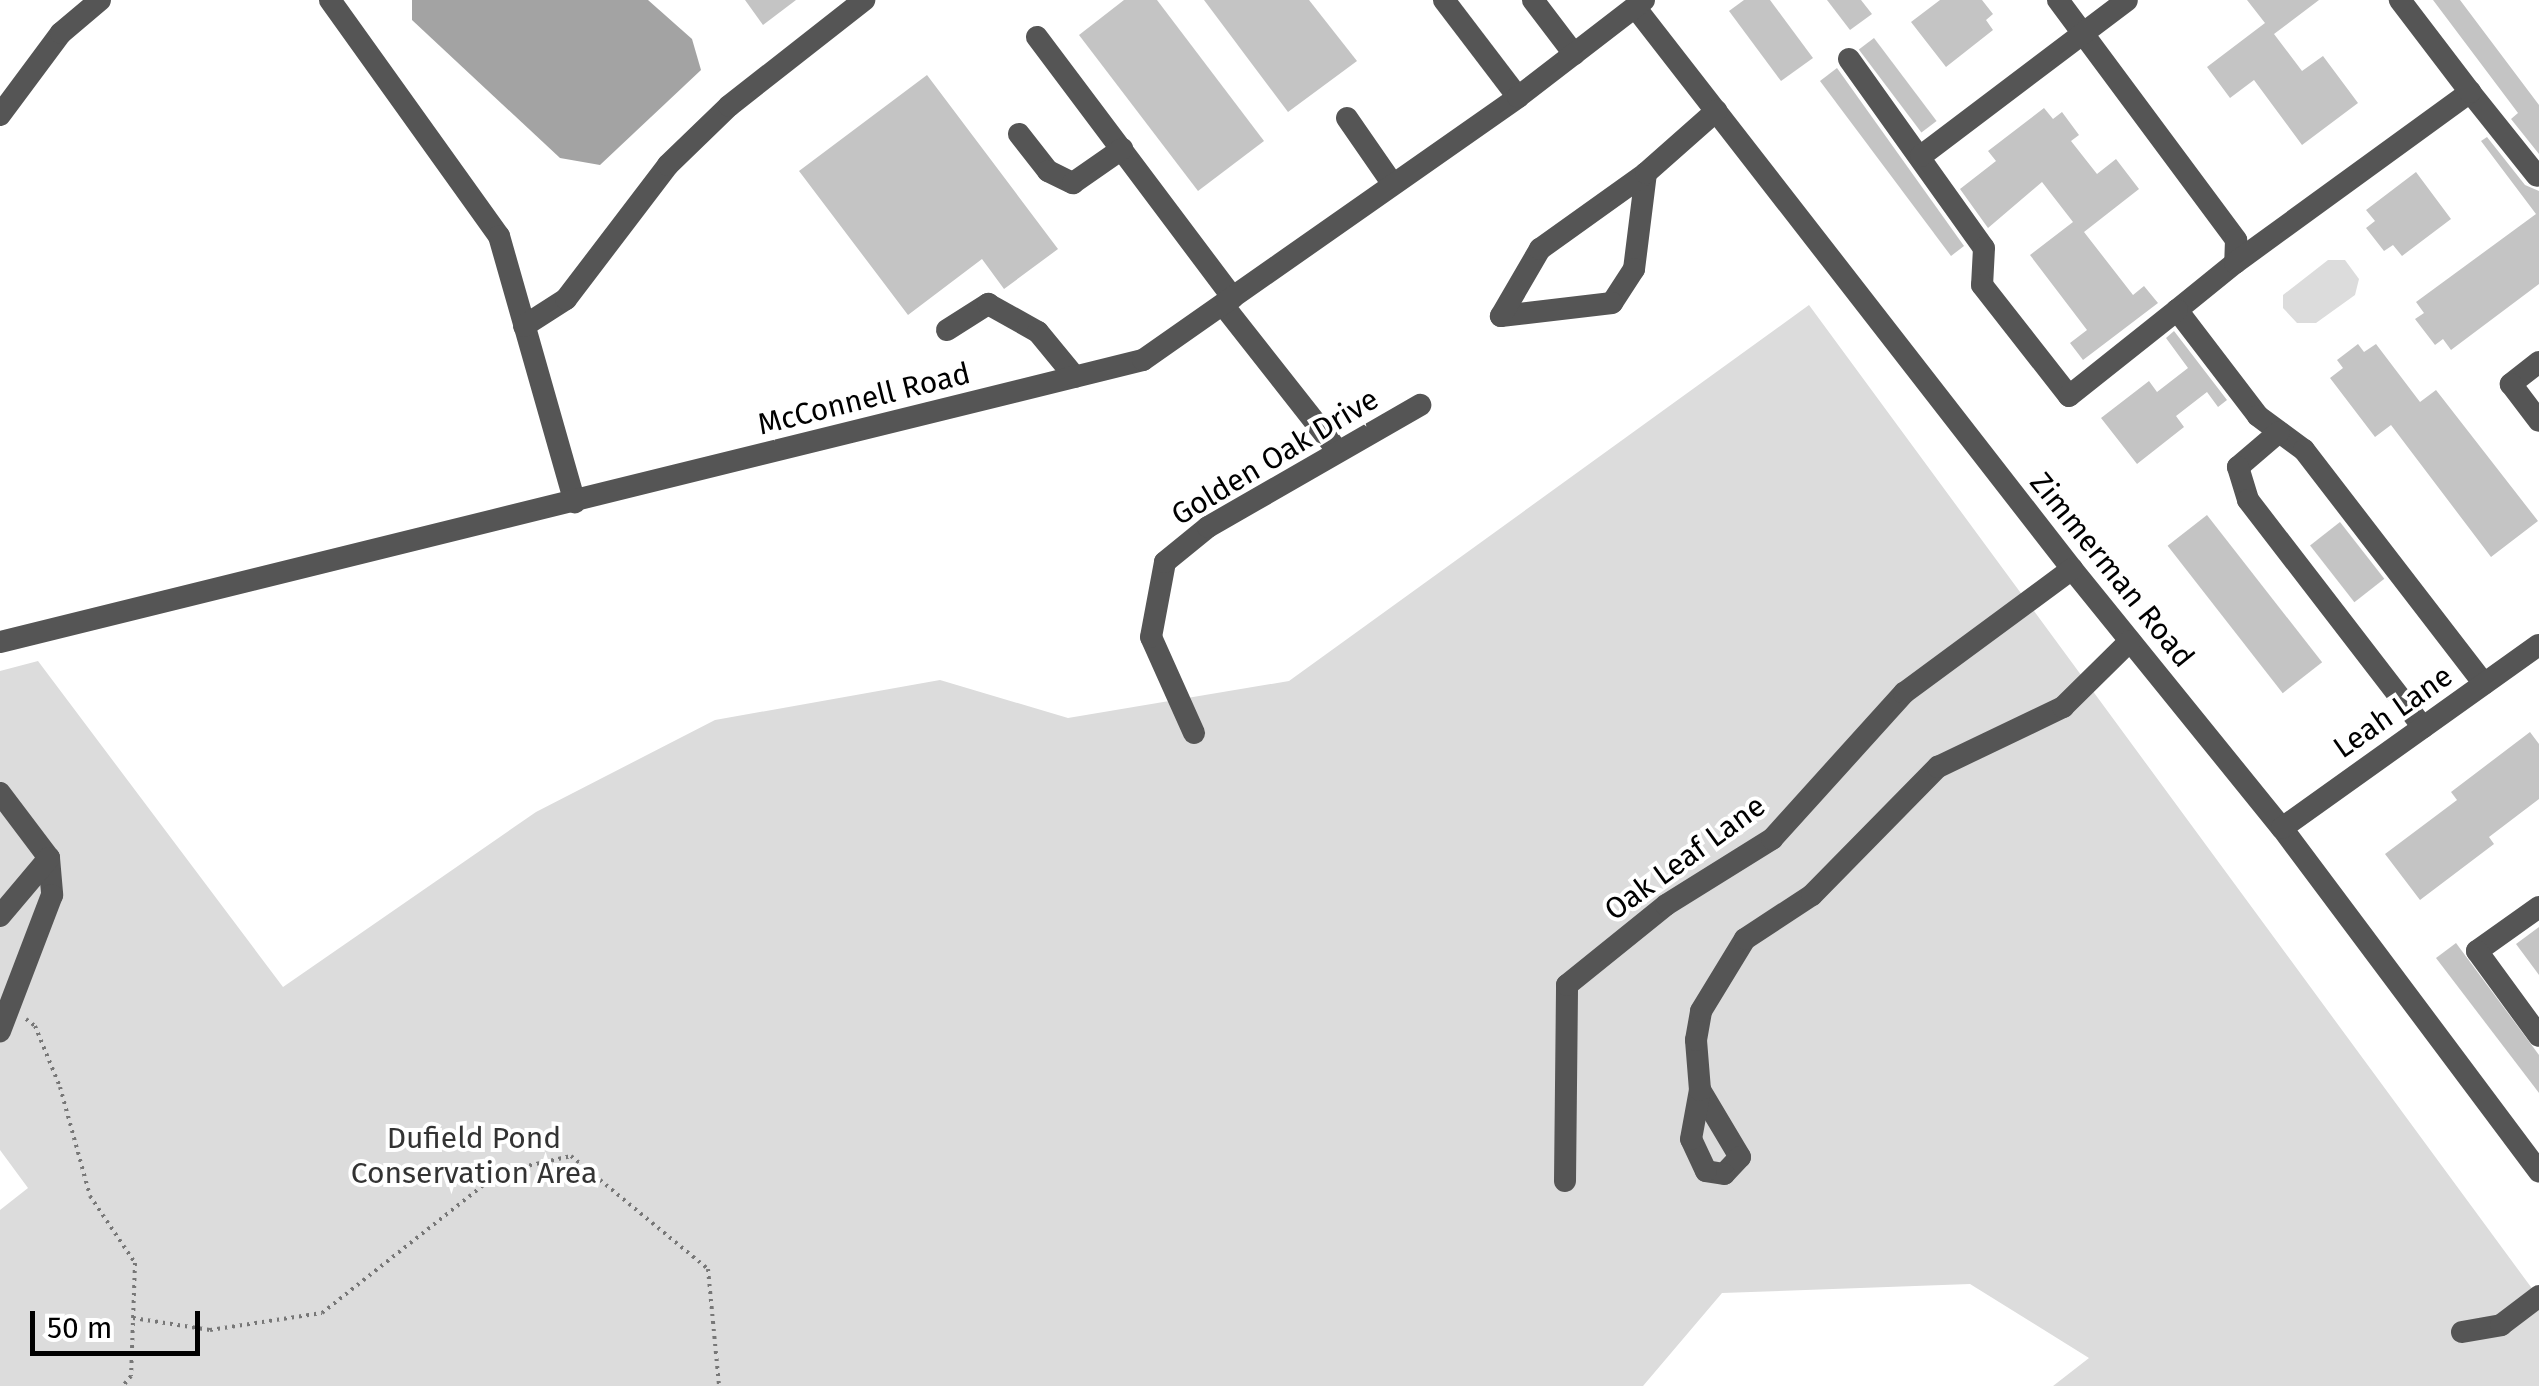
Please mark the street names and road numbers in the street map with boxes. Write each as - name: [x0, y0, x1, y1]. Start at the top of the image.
- street label: McConnell Road: [754, 355, 974, 443]
- street label: Golden Oak Drive: [1165, 381, 1385, 533]
- street label: Zimmerman Road: [2022, 465, 2202, 675]
- street label: Leah Lane: [2327, 658, 2459, 766]
- street label: Oak Leaf Lane: [1598, 788, 1772, 928]

